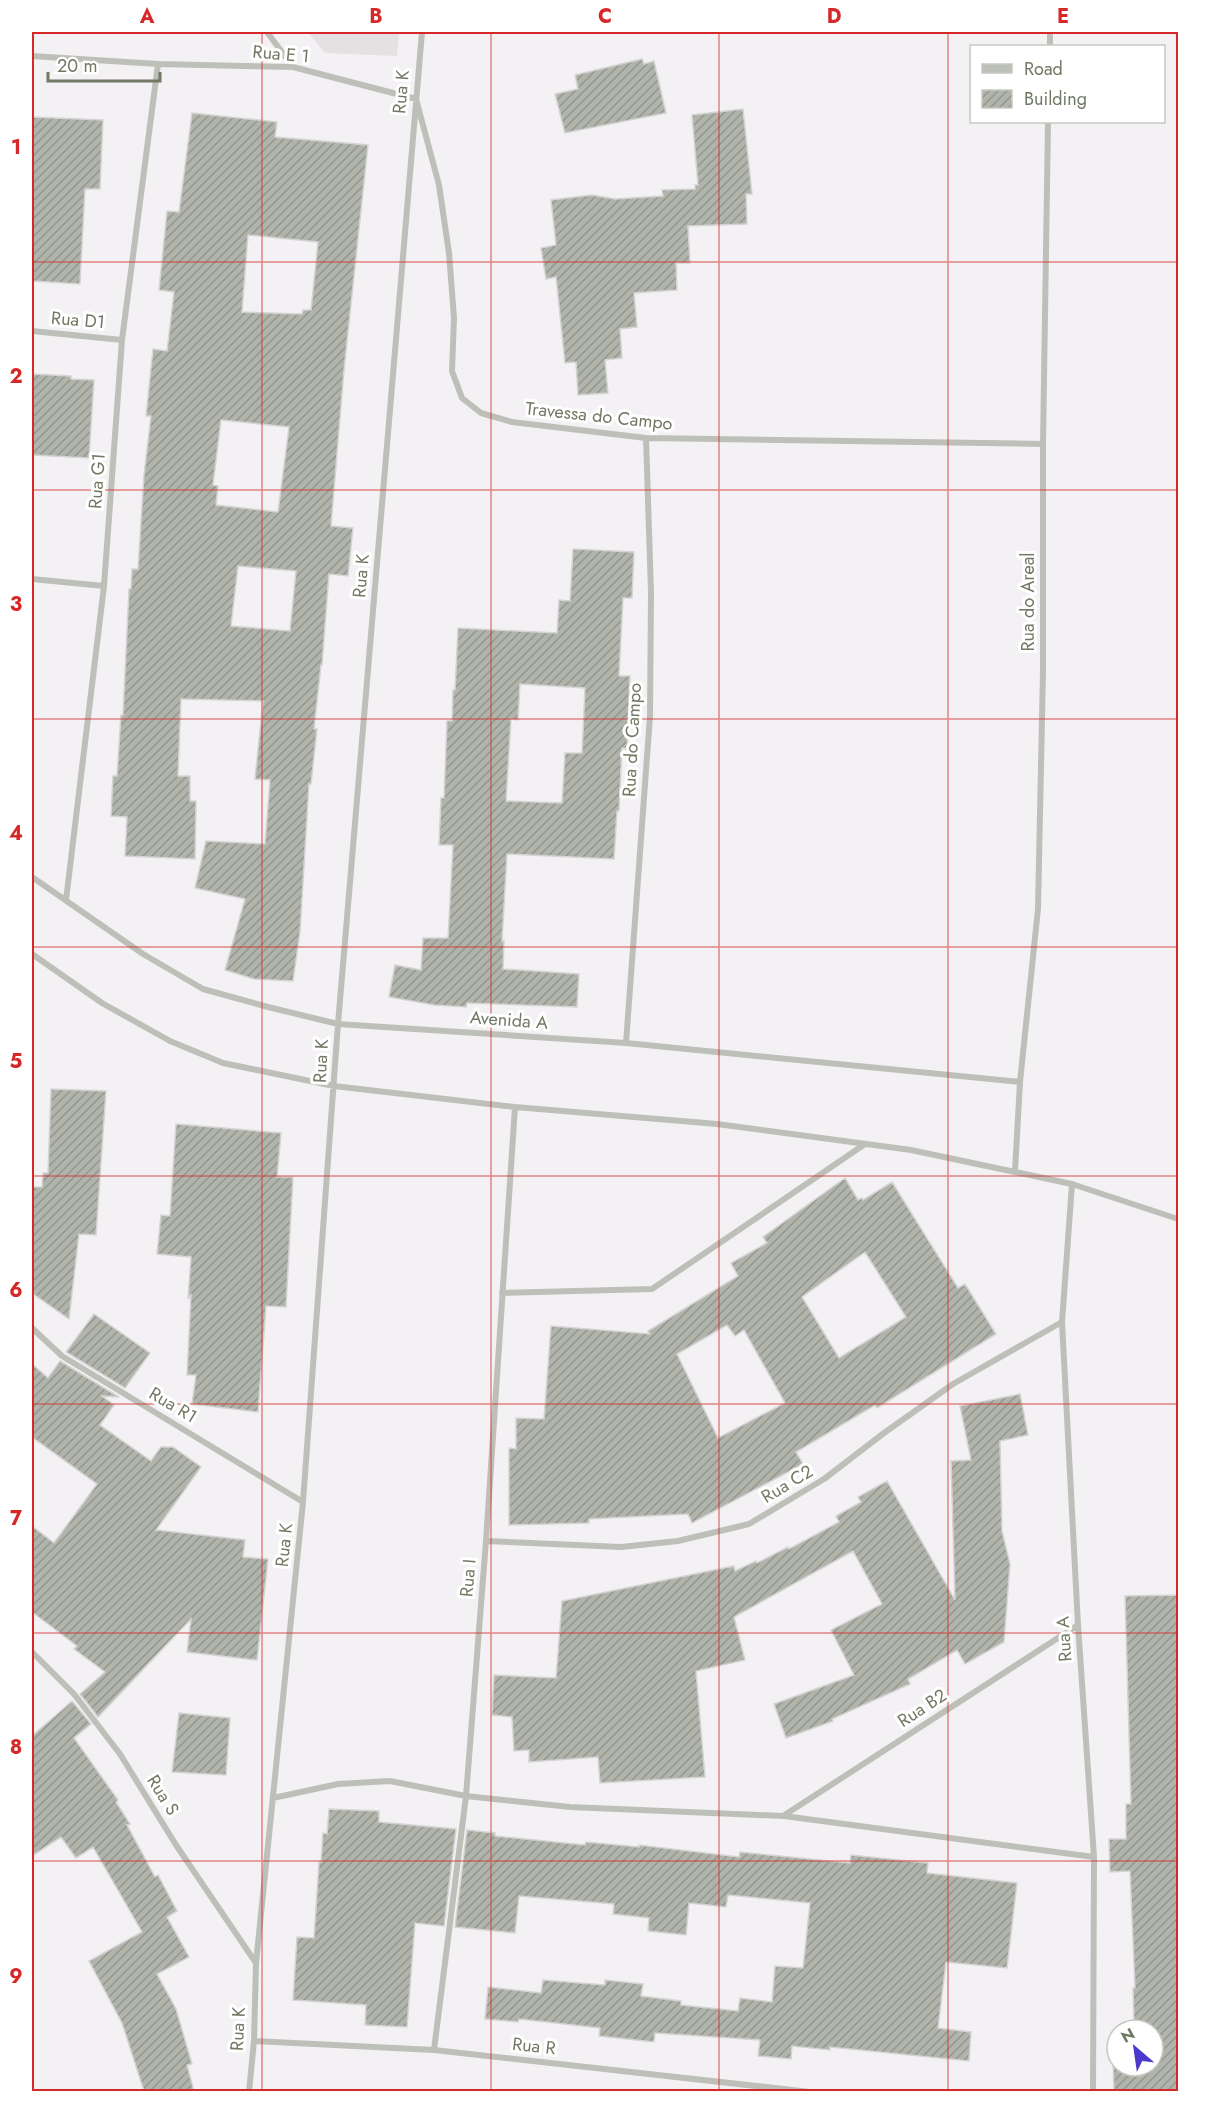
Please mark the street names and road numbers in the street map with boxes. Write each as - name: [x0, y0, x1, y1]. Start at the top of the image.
- street label: Rua E 1: [251, 39, 311, 69]
- street label: Rua K: [386, 68, 416, 115]
- street label: Rua D1: [50, 305, 106, 335]
- street label: Travessa do Campo: [524, 395, 674, 437]
- street label: Rua G1: [82, 452, 112, 510]
- street label: Rua K: [346, 552, 376, 599]
- street label: Rua do Areal: [1015, 553, 1041, 651]
- street label: Rua do Campo: [616, 682, 648, 798]
- street label: Avenida A: [469, 1004, 549, 1036]
- street label: Rua K: [307, 1038, 335, 1084]
- street label: Rua R1: [144, 1381, 202, 1429]
- street label: Rua C2: [756, 1458, 818, 1510]
- street label: Rua K: [269, 1521, 299, 1568]
- street label: Rua I: [453, 1558, 483, 1598]
- street label: Rua A: [1049, 1615, 1079, 1663]
- street label: Rua B2: [892, 1682, 952, 1734]
- street label: Rua S: [140, 1770, 186, 1820]
- street label: Rua K: [224, 2006, 252, 2052]
- street label: Rua R: [511, 2031, 557, 2061]

